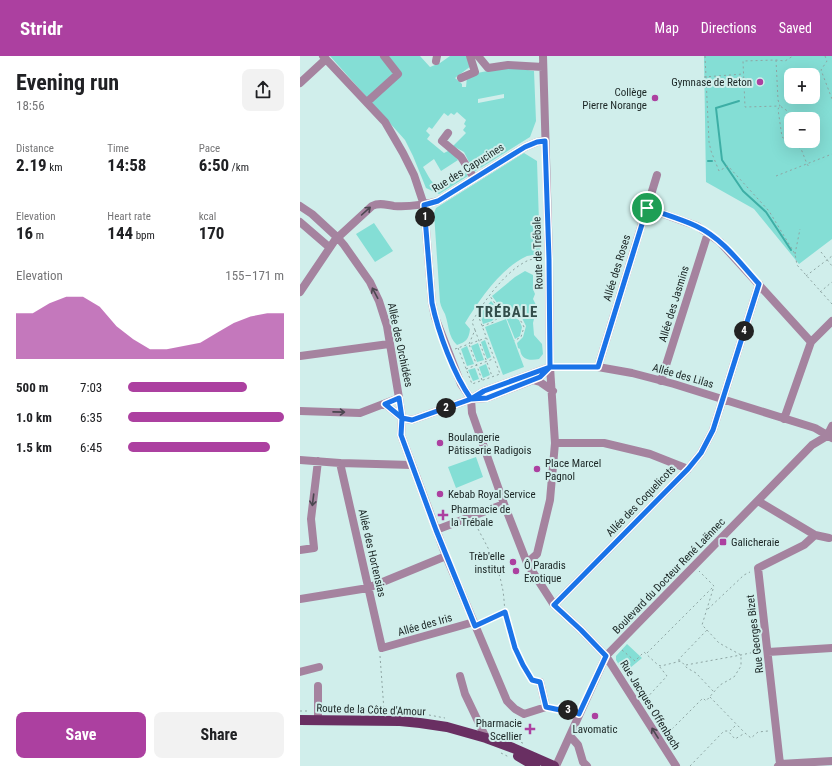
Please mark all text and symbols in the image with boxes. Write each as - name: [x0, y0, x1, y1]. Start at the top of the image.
- text: Stridr: [20, 17, 63, 40]
- text: Map: [655, 20, 679, 36]
- text: Directions: [701, 20, 757, 36]
- text: Saved: [779, 20, 812, 36]
- map controls: [784, 68, 820, 148]
- button: +: [784, 68, 820, 104]
- button: share: [242, 69, 284, 111]
- text: Evening run: [16, 70, 119, 95]
- place label: Gymnase de Reton: [671, 76, 752, 89]
- marker: Gymnase de Reton: [755, 77, 765, 87]
- place label: Collège Pierre Norange: [582, 86, 647, 112]
- marker: Collège Pierre Norange: [650, 93, 660, 103]
- text: 18:56: [16, 98, 45, 113]
- button: −: [784, 112, 820, 148]
- street label: Rue des Capucines: [430, 141, 506, 195]
- text: Distance: [16, 142, 54, 155]
- text: Time: [107, 142, 129, 155]
- text: Pace: [199, 142, 220, 155]
- text: 2.19: [16, 155, 47, 175]
- text: 14:58: [107, 155, 146, 175]
- text: 6:50: [199, 155, 229, 175]
- text: km: [47, 161, 62, 174]
- text: /km: [229, 161, 249, 174]
- pin: [630, 191, 664, 225]
- icon: arrive: [636, 197, 658, 219]
- one-way arrow: [361, 206, 371, 215]
- pin: 1: [415, 207, 435, 227]
- text: Elevation: [16, 210, 56, 223]
- text: Heart rate: [107, 210, 151, 223]
- text: kcal: [199, 210, 216, 223]
- text: 1: [422, 210, 428, 223]
- street label: Route de Trébale: [530, 216, 546, 290]
- text: 16: [16, 223, 33, 243]
- text: 144: [107, 223, 133, 243]
- text: 170: [199, 223, 224, 243]
- text: m: [33, 229, 44, 242]
- text: bpm: [133, 229, 155, 242]
- street label: Allée des Roses: [601, 233, 633, 303]
- street label: Allée des Jasmins: [656, 264, 692, 344]
- text: Elevation: [16, 268, 63, 283]
- text: 155–171 m: [225, 268, 284, 283]
- one-way arrow: [371, 287, 379, 299]
- street label: Allée des Orchidées: [385, 302, 415, 388]
- district label: TRÉBALE: [476, 303, 538, 321]
- pin: 4: [734, 321, 754, 341]
- text: 4: [741, 324, 747, 337]
- street label: Allée des Lilas: [651, 361, 715, 391]
- text: 500 m: [16, 380, 48, 395]
- text: 7:03: [80, 380, 102, 395]
- pin: 2: [436, 398, 456, 418]
- text: 2: [443, 401, 449, 414]
- one-way arrow: [332, 408, 345, 416]
- text: 1.0 km: [16, 410, 52, 425]
- text: 6:35: [80, 410, 102, 425]
- place label: Boulangerie Pâtisserie Radigois: [448, 431, 531, 457]
- marker: Boulangerie Pâtisserie Radigois: [435, 438, 445, 448]
- text: 1.5 km: [16, 440, 52, 455]
- text: 6:45: [80, 440, 102, 455]
- place label: Place Marcel Pagnol: [545, 457, 601, 483]
- street label: Allée des Coquelicots: [604, 463, 678, 539]
- marker: Place Marcel Pagnol: [532, 464, 542, 474]
- place label: Kebab Royal Service: [448, 488, 536, 501]
- marker: Kebab Royal Service: [435, 489, 445, 499]
- one-way arrow: [309, 493, 317, 506]
- place label: Pharmacie de la Trébale: [451, 503, 510, 529]
- street label: Allée des Hortensias: [356, 508, 388, 598]
- marker: Pharmacie de la Trébale: [438, 510, 448, 520]
- street label: Boulevard du Docteur René Laënnec: [610, 515, 728, 637]
- place label: Galicheraie: [731, 536, 779, 549]
- marker: Galicheraie: [718, 537, 728, 547]
- place label: Trèb'elle institut: [469, 550, 505, 576]
- marker: Trèb'elle institut: [508, 557, 518, 567]
- place label: Ô Paradis Exotique: [524, 559, 566, 585]
- marker: Ô Paradis Exotique: [511, 566, 521, 576]
- street label: Rue Georges Bizet: [744, 594, 766, 674]
- street label: Allée des Iris: [396, 611, 454, 639]
- street label: Rue Jacques Offenbach: [617, 658, 683, 752]
- pin: 3: [558, 700, 578, 720]
- street label: Route de la Côte d'Amour: [316, 702, 426, 718]
- text: 3: [565, 703, 571, 716]
- marker: Lavomatic: [590, 711, 600, 721]
- button: Save: [16, 712, 146, 758]
- button: Share: [154, 712, 284, 758]
- place label: Pharmacie Scellier: [476, 717, 523, 743]
- place label: Lavomatic: [573, 723, 617, 736]
- marker: Pharmacie Scellier: [525, 724, 535, 734]
- one-way arrow: [651, 728, 659, 739]

